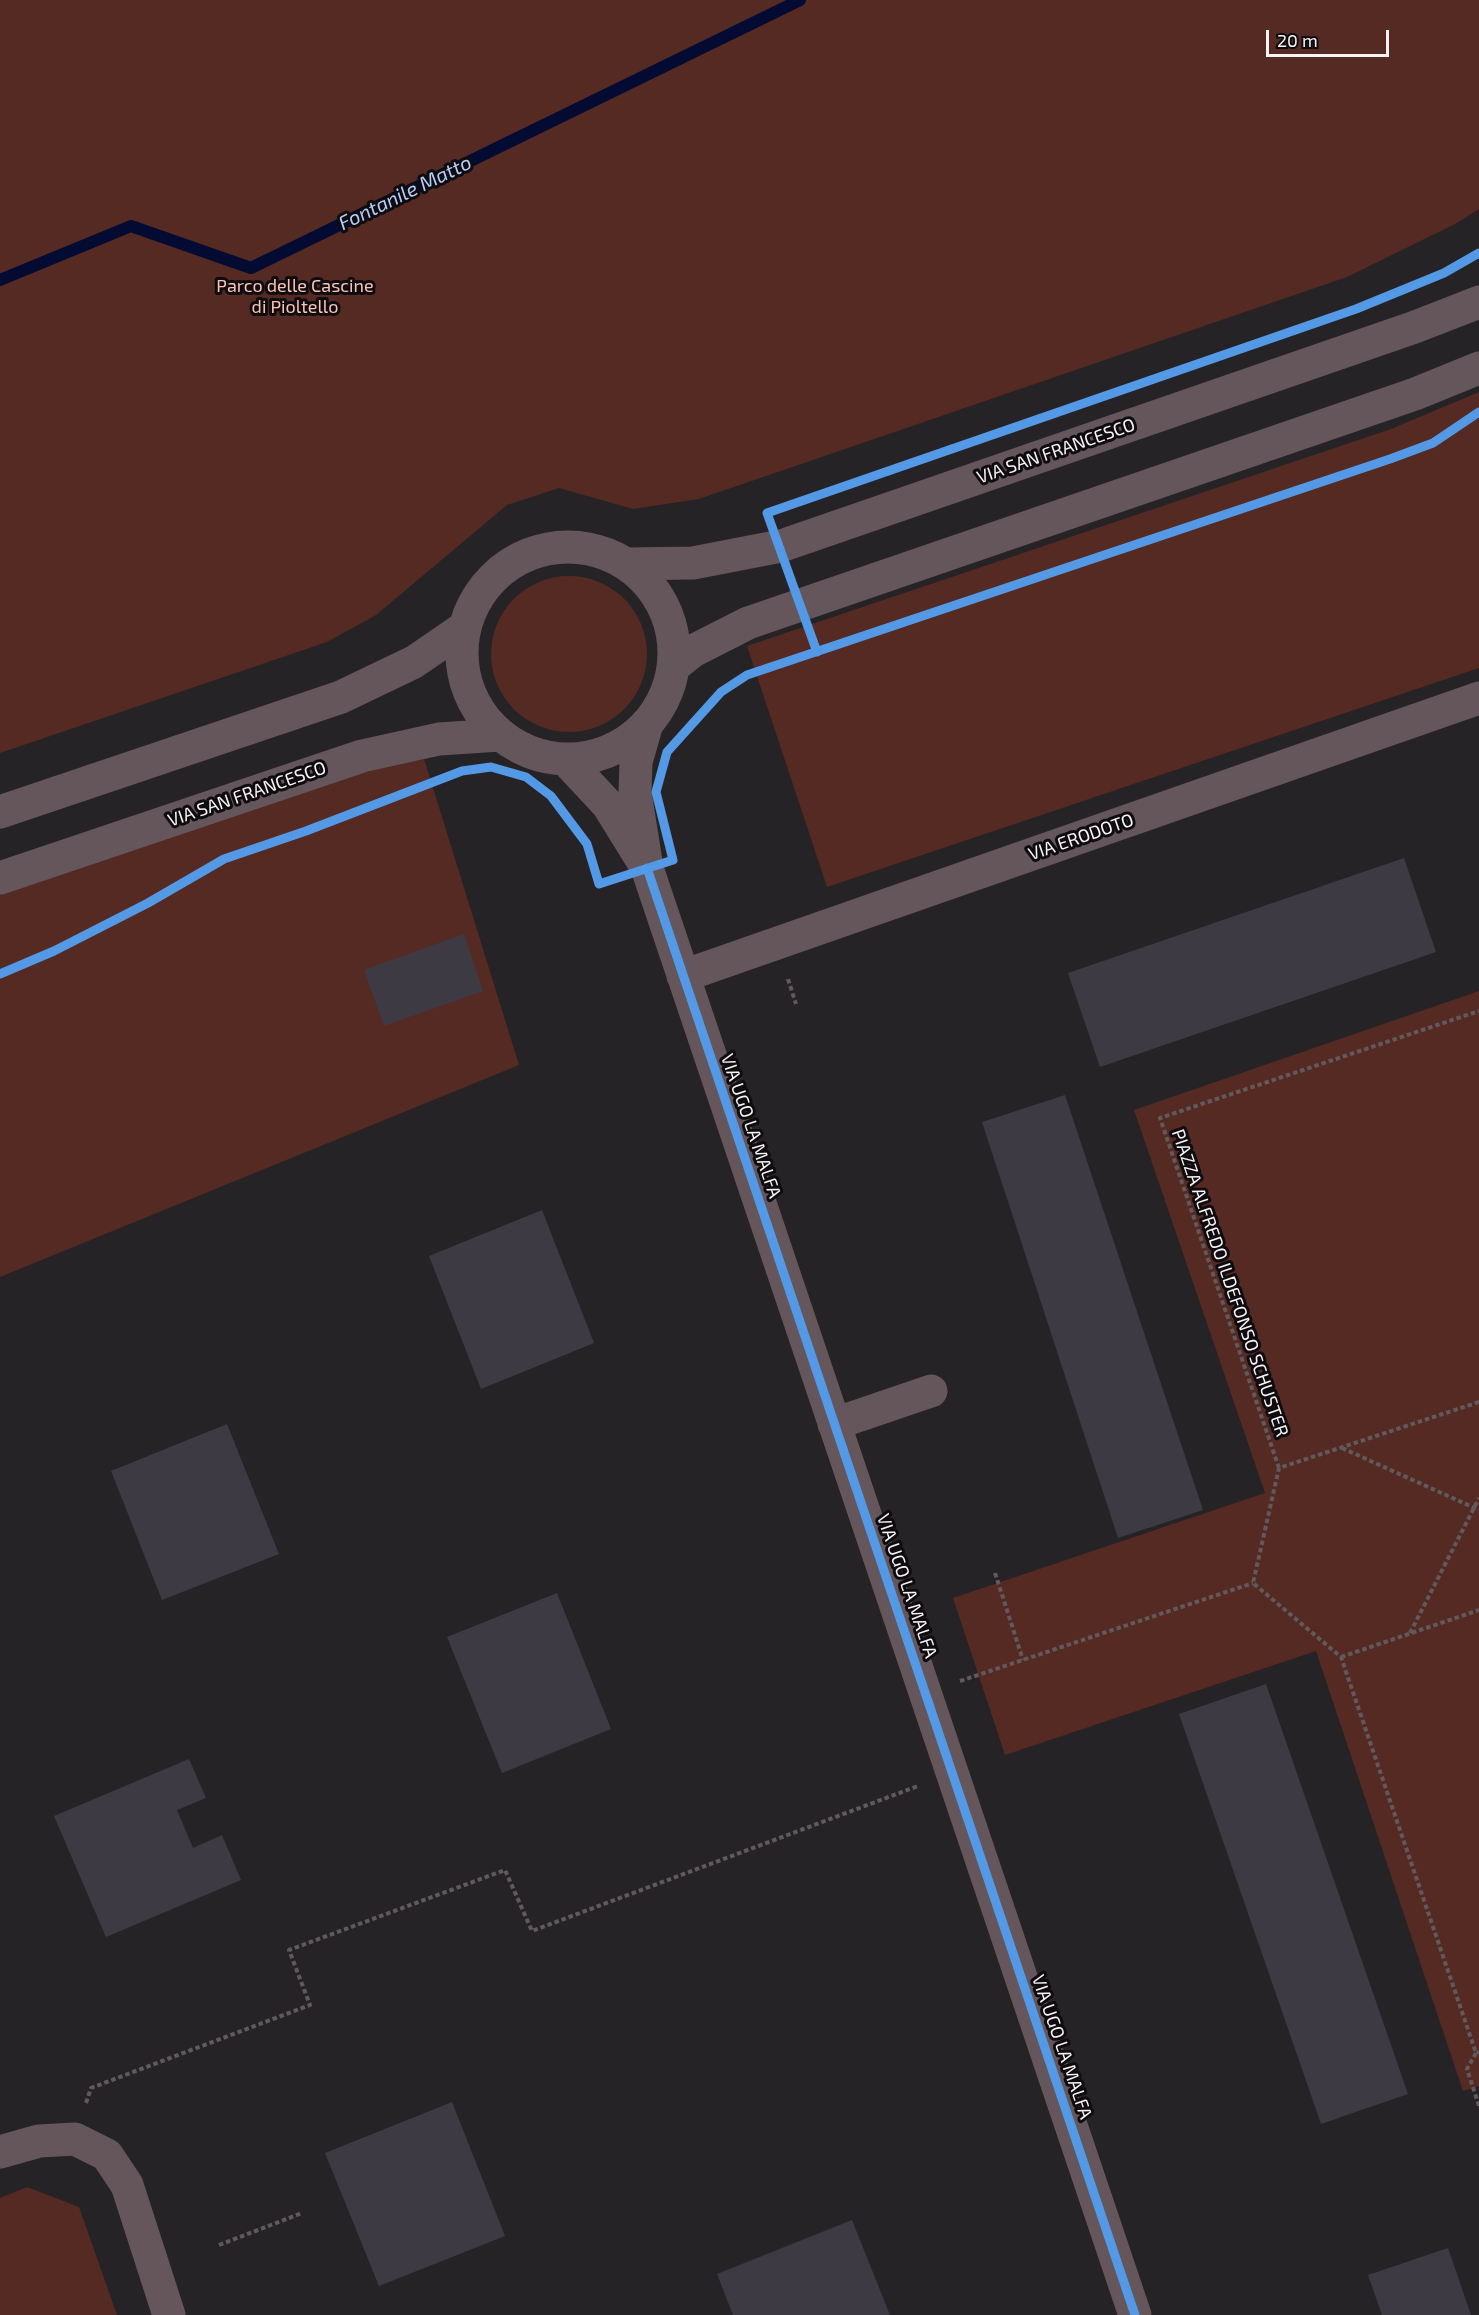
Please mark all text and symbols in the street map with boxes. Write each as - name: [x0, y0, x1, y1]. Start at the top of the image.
- scale bar: [1269, 18, 1392, 56]
- text: 20 m: [1277, 29, 1318, 51]
- water label: Fontanile Matto: [334, 150, 476, 236]
- park label: Parco delle Cascine di Pioltello: [216, 275, 374, 318]
- street label: VIA SAN FRANCESCO: [974, 414, 1138, 488]
- street label: VIA SAN FRANCESCO: [165, 757, 329, 831]
- street label: VIA ERODOTO: [1025, 809, 1137, 865]
- street label: VIA UGO LA MALFA: [716, 1051, 786, 1201]
- street label: PIAZZA ALFREDO ILDEFONSO SCHUSTER: [1167, 1126, 1293, 1440]
- street label: VIA UGO LA MALFA: [872, 1511, 942, 1661]
- street label: VIA UGO LA MALFA: [1027, 1972, 1097, 2122]

